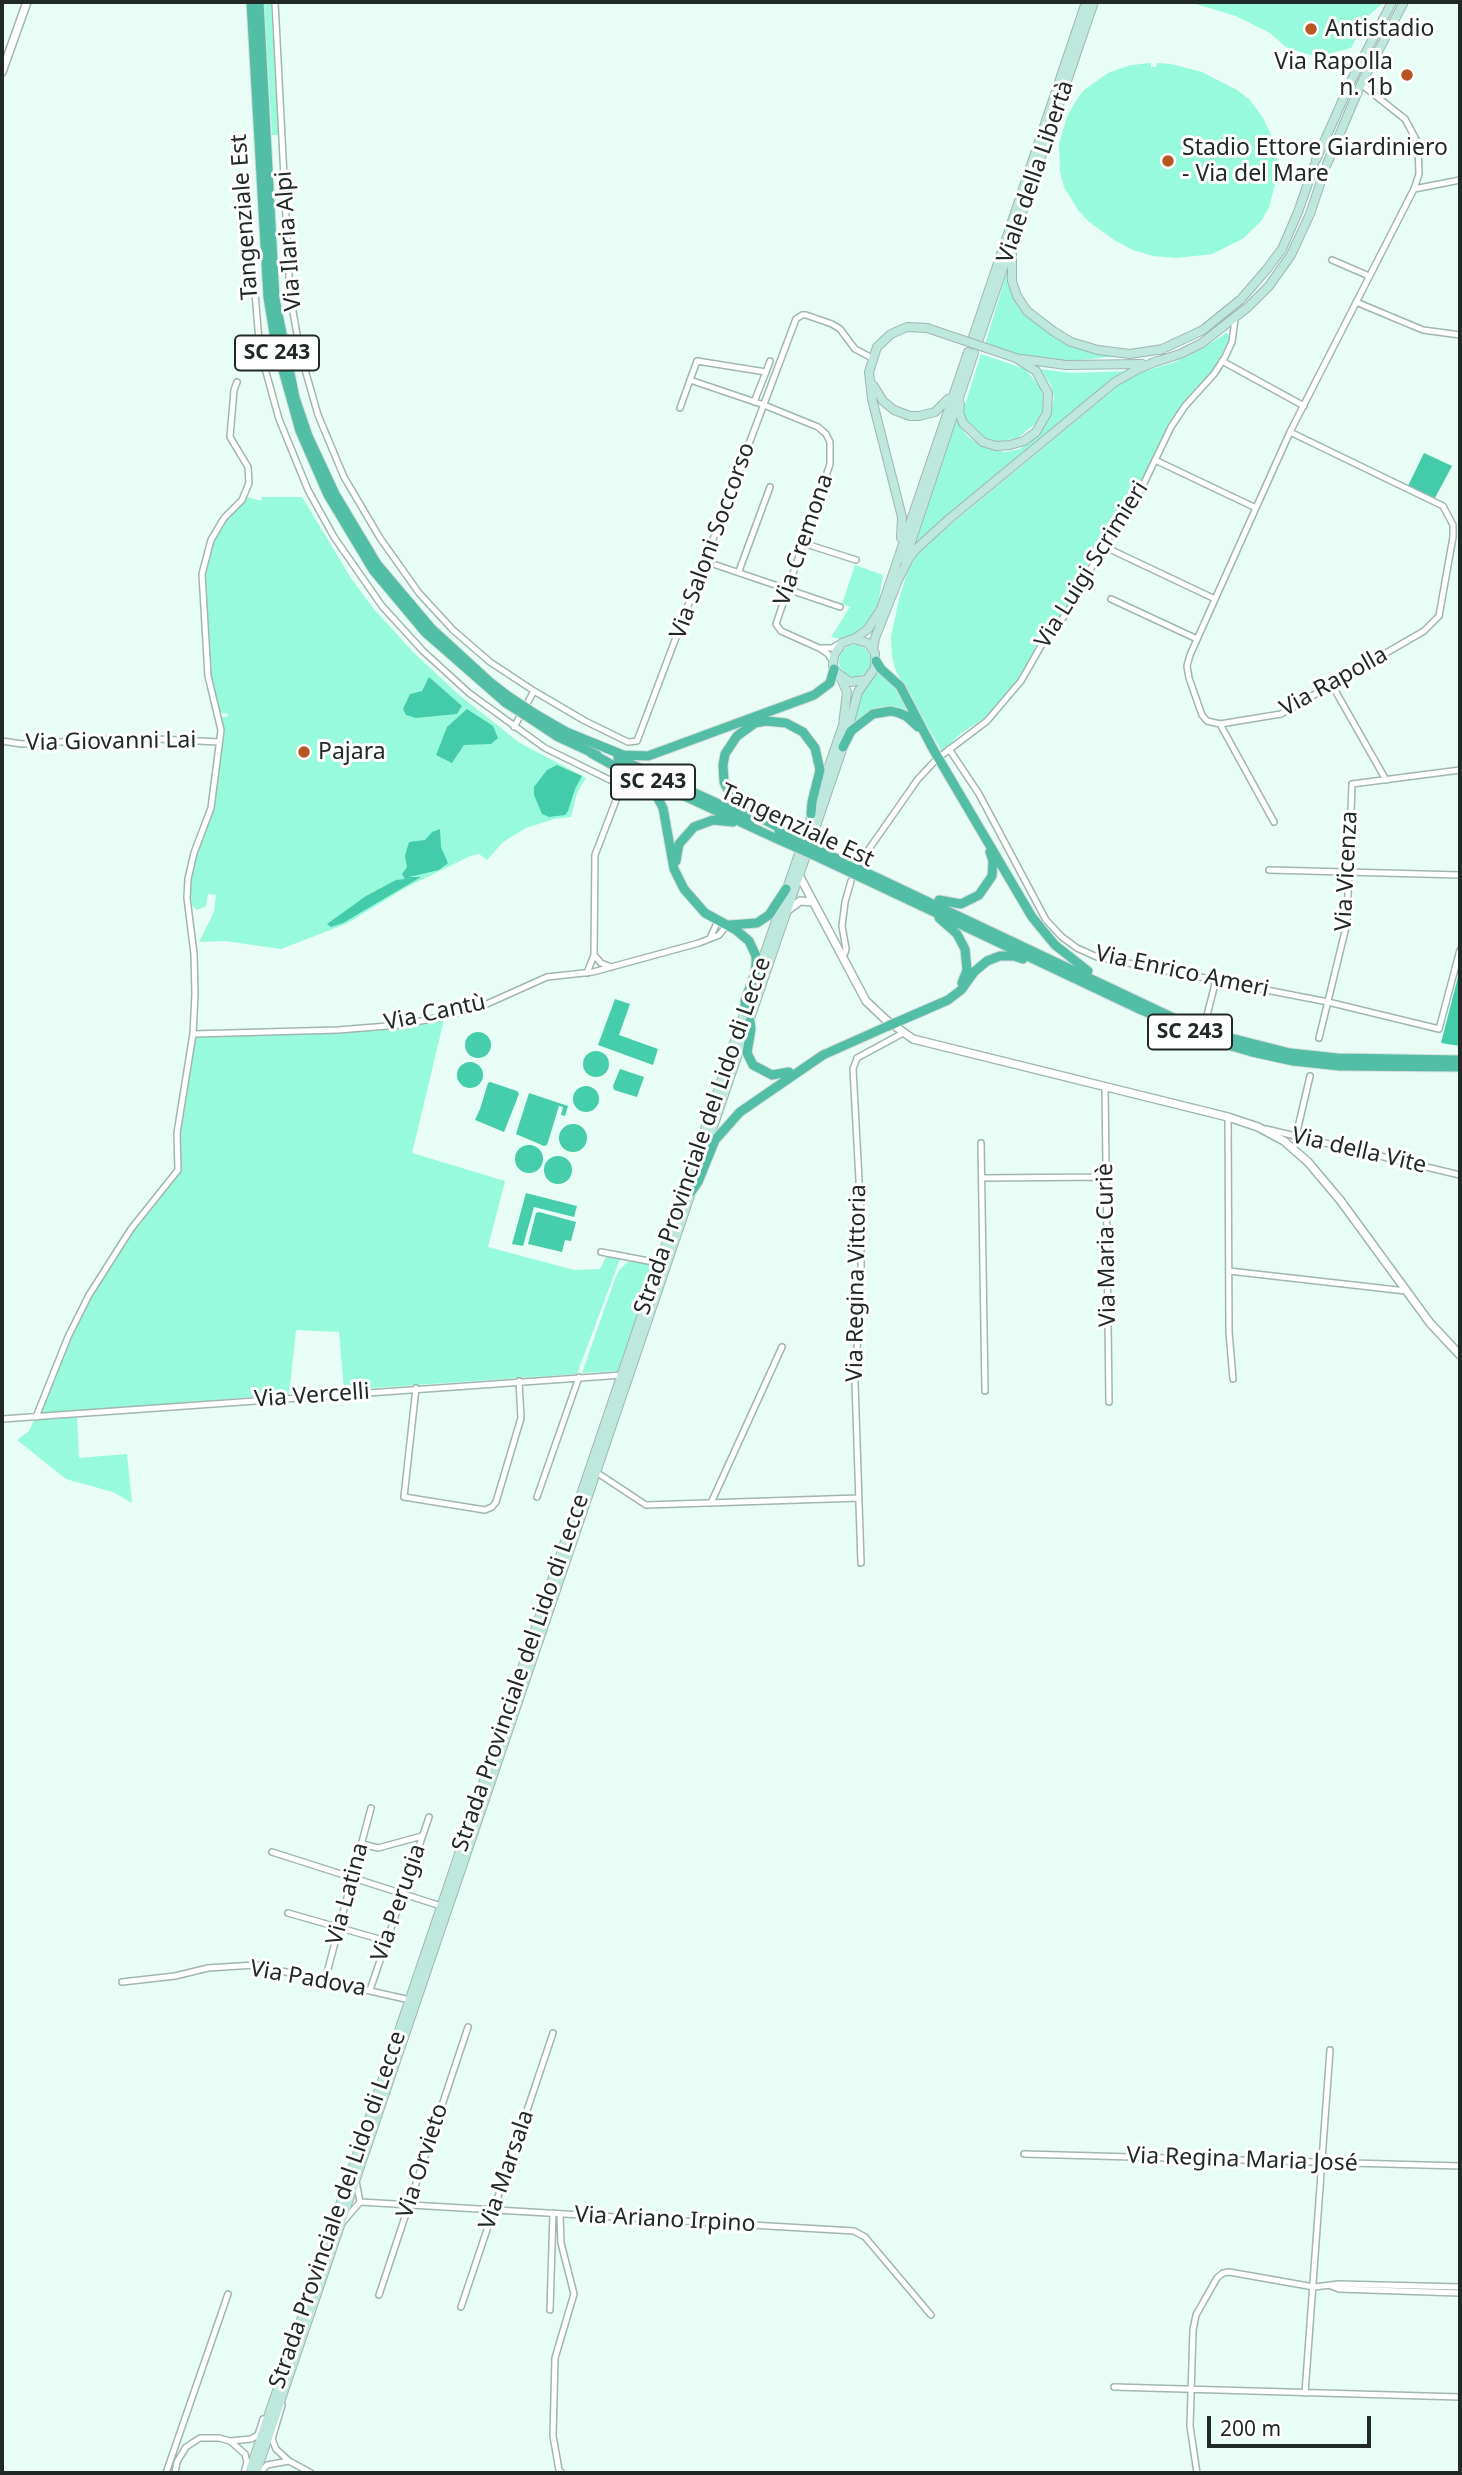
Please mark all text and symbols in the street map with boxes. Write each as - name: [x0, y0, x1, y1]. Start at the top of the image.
- place label: Antistadio: [1325, 15, 1434, 43]
- marker: Antistadio: [1303, 21, 1319, 37]
- place label: Via Rapolla n. 1b: [1274, 48, 1393, 102]
- marker: Via Rapolla n. 1b: [1399, 67, 1415, 83]
- street label: Viale della Libertà: [992, 77, 1080, 267]
- street label: Tangenziale Est: [225, 133, 265, 301]
- place label: Stadio Ettore Giardiniero - Via del Mare: [1182, 134, 1448, 188]
- marker: Stadio Ettore Giardiniero - Via del Mare: [1160, 153, 1176, 169]
- street label: Via Ilaria Alpi: [270, 170, 308, 312]
- road number: SC 243: [235, 336, 319, 370]
- street label: Via Saloni Soccorso: [665, 439, 761, 643]
- street label: Via Cremona: [769, 470, 839, 610]
- street label: Via Luigi Scrimieri: [1029, 476, 1155, 654]
- street label: Via Rapolla: [1275, 641, 1393, 723]
- street label: Via Giovanni Lai: [25, 727, 197, 757]
- place label: Pajara: [318, 738, 386, 766]
- marker: Pajara: [296, 744, 312, 760]
- road number: SC 243: [611, 764, 695, 800]
- street label: Tangenziale Est: [716, 778, 878, 874]
- street label: Via Vicenza: [1330, 810, 1364, 932]
- street label: Via Enrico Ameri: [1093, 940, 1271, 1004]
- street label: Strada Provinciale del Lido di Lecce: [629, 954, 777, 1318]
- street label: Via Cantù: [382, 989, 488, 1037]
- road number: SC 243: [1148, 1014, 1232, 1050]
- street label: Via della Vite: [1289, 1122, 1429, 1180]
- street label: Via Maria Curiè: [1092, 1163, 1122, 1327]
- street label: Via Regina Vittoria: [841, 1184, 873, 1382]
- street label: Via Vercelli: [253, 1378, 371, 1414]
- street label: Strada Provinciale del Lido di Lecce: [447, 1491, 595, 1855]
- street label: Via Latina: [321, 1840, 375, 1948]
- street label: Via Perugia: [366, 1841, 432, 1965]
- street label: Via Padova: [248, 1955, 368, 2003]
- street label: Strada Provinciale del Lido di Lecce: [264, 2028, 412, 2392]
- street label: Via Orvieto: [392, 2100, 454, 2222]
- street label: Via Marsala: [474, 2107, 540, 2233]
- street label: Via Regina Maria José: [1126, 2142, 1358, 2178]
- street label: Via Ariano Irpino: [574, 2201, 756, 2239]
- scale bar: [1210, 2402, 1374, 2446]
- text: 200 m: [1220, 2414, 1281, 2442]

